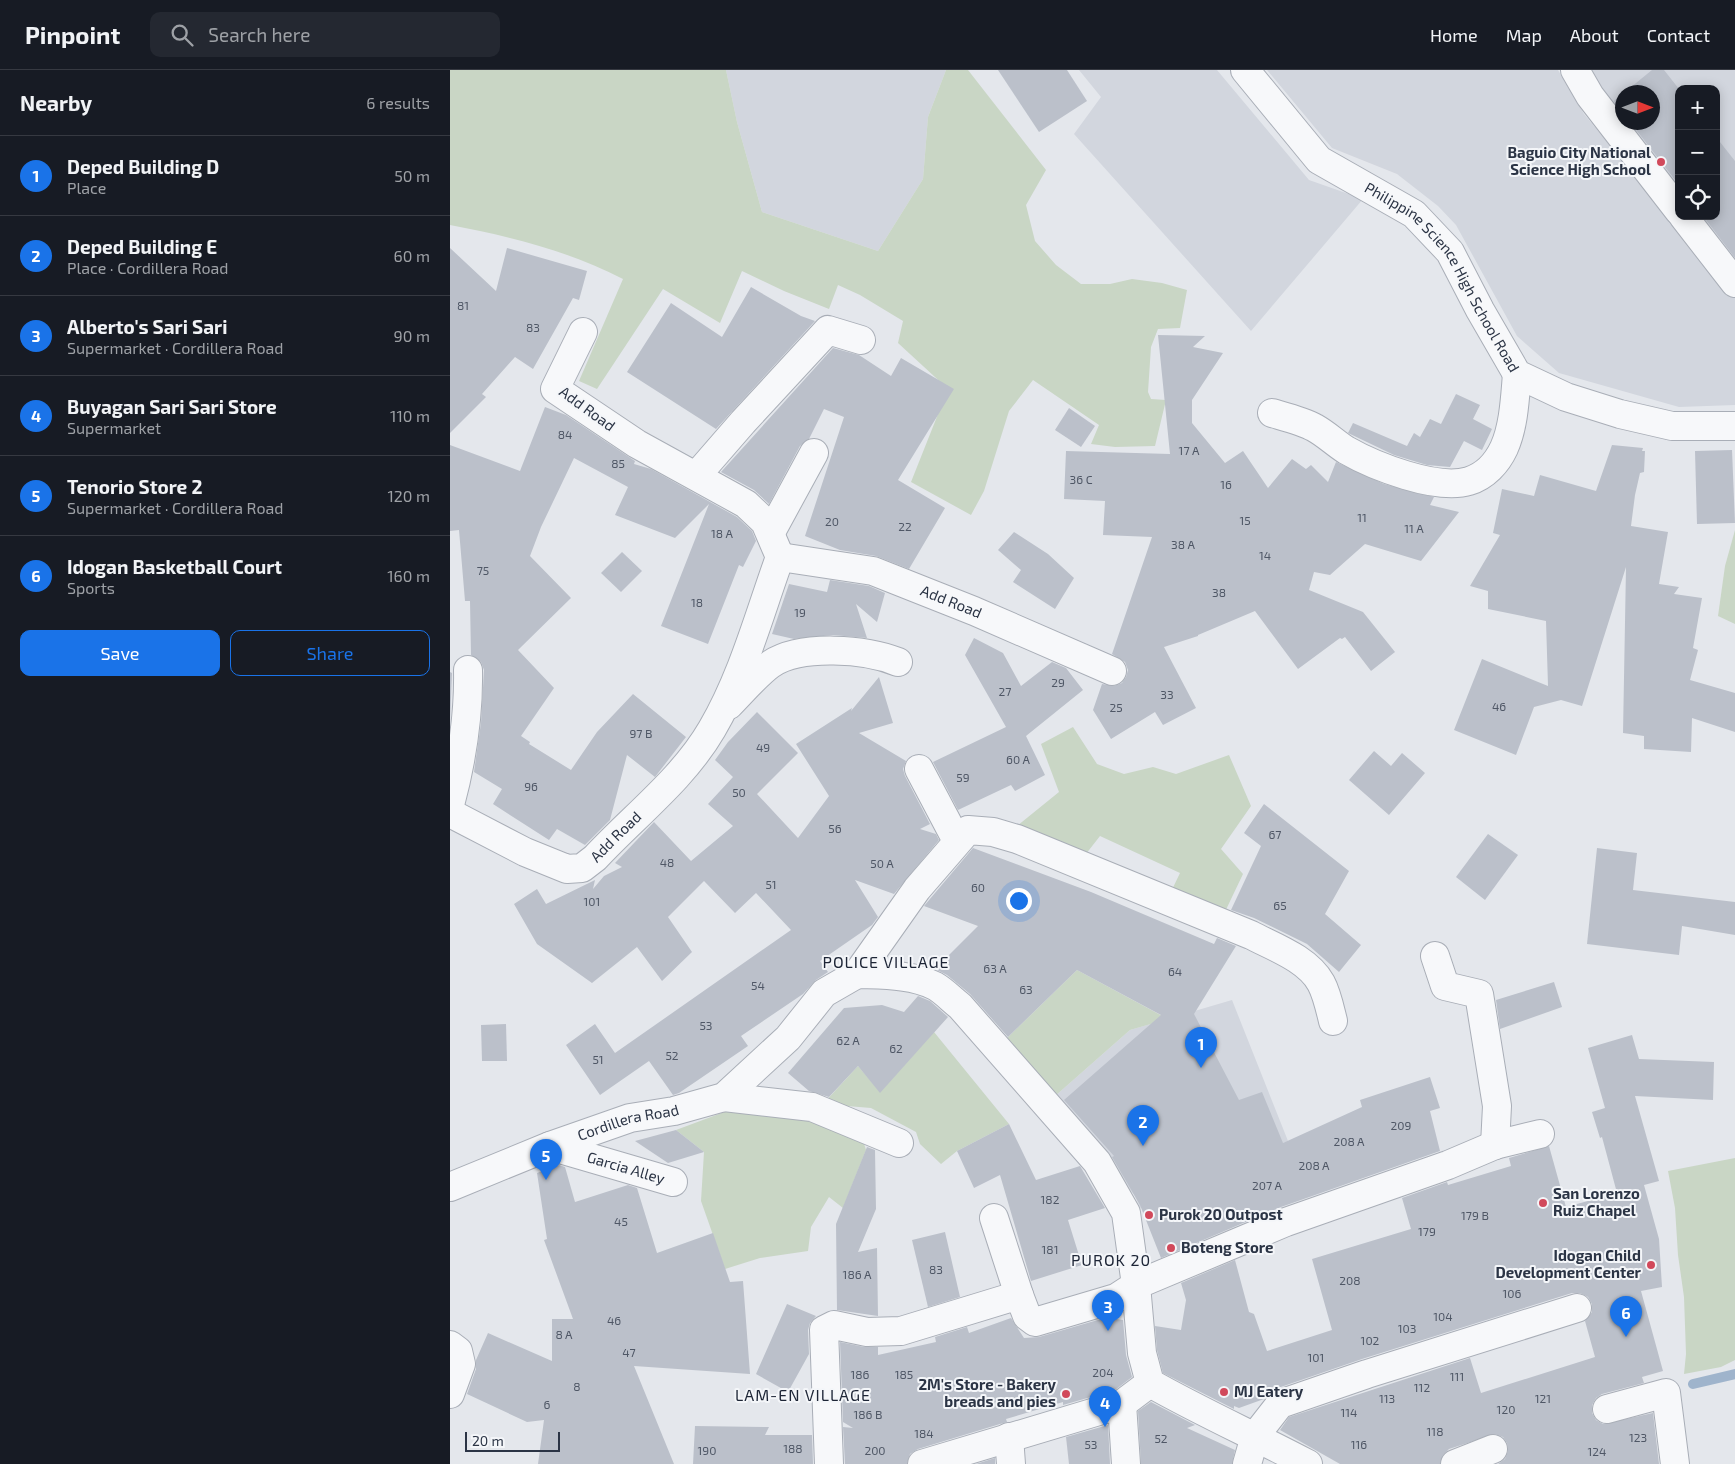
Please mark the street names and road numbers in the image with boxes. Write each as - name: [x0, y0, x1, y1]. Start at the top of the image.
- street label: Philippine Science High School Road: [1362, 178, 1524, 375]
- street label: Add Road: [556, 382, 619, 434]
- street label: Add Road: [918, 581, 985, 621]
- street label: Add Road: [586, 807, 645, 865]
- street label: Cordillera Road: [575, 1100, 681, 1144]
- street label: Garcia Alley: [585, 1147, 667, 1187]

